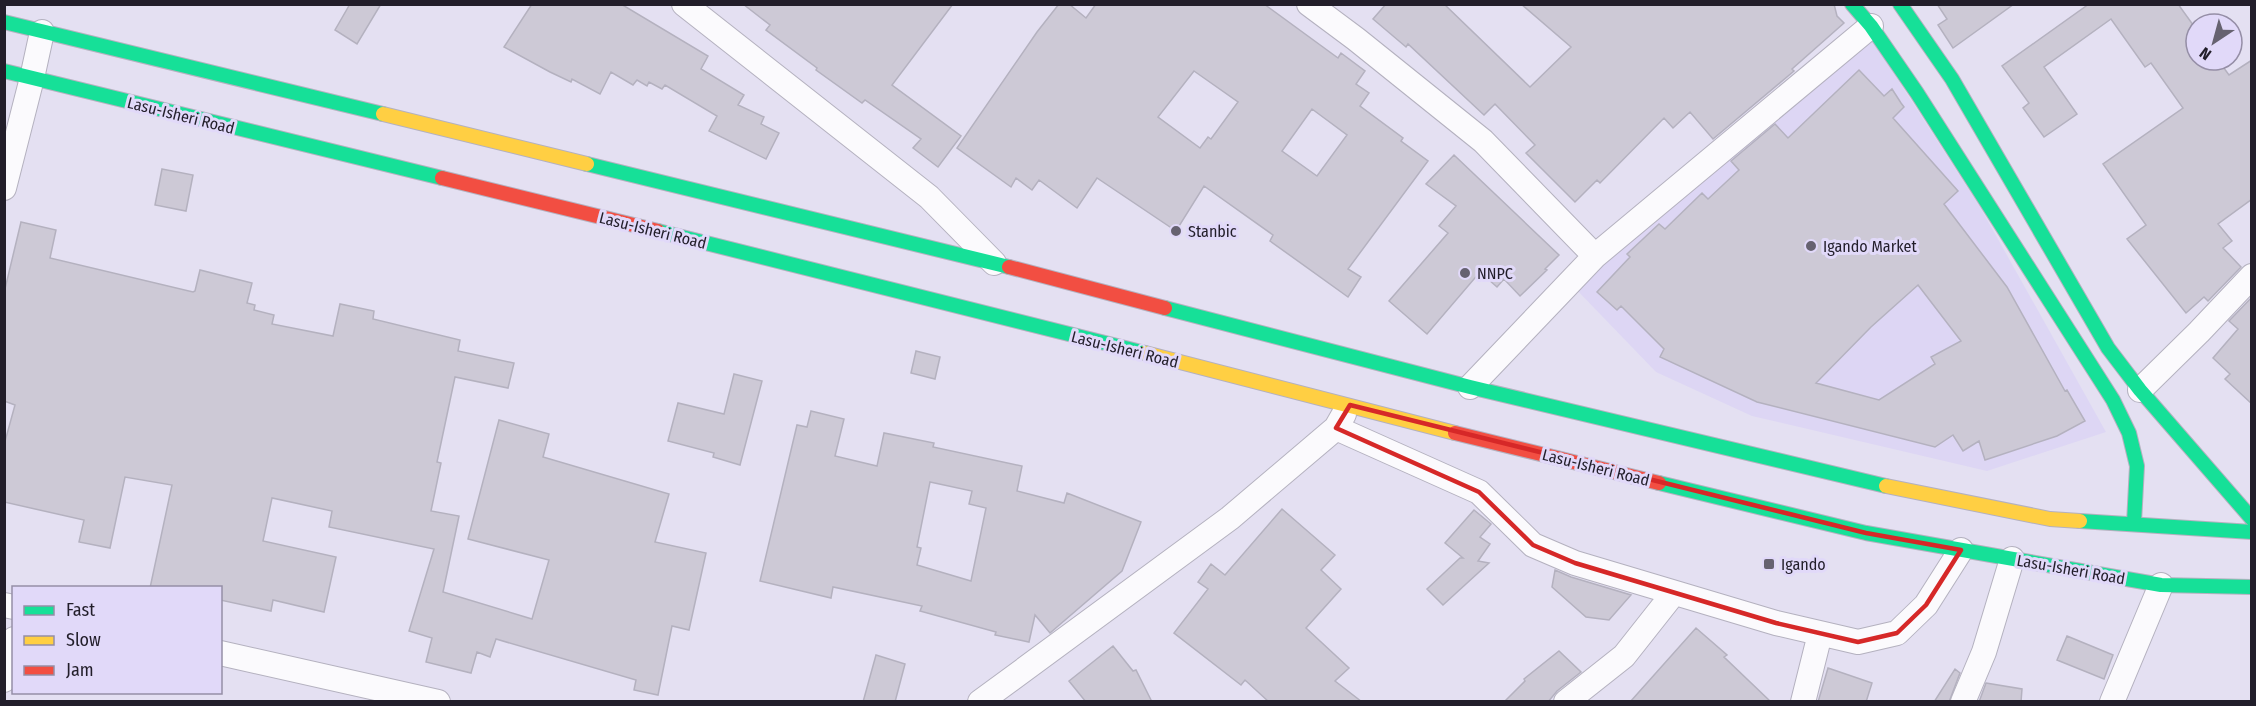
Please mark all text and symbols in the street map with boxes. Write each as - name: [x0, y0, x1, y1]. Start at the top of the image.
- north arrow: [2184, 12, 2244, 72]
- text: N: [2196, 43, 2215, 64]
- street label: Lasu-Isheri Road: [125, 93, 236, 138]
- street label: Lasu-Isheri Road: [597, 208, 708, 253]
- place label: Stanbic: [1188, 222, 1237, 241]
- marker: Stanbic: [1169, 224, 1183, 238]
- place label: Igando Market: [1823, 237, 1917, 256]
- marker: Igando Market: [1804, 239, 1818, 253]
- place label: NNPC: [1477, 264, 1513, 283]
- marker: NNPC: [1458, 266, 1472, 280]
- street label: Lasu-Isheri Road: [1069, 327, 1180, 372]
- street label: Lasu-Isheri Road: [1540, 445, 1651, 490]
- street label: Lasu-Isheri Road: [2015, 551, 2127, 588]
- place label: Igando: [1781, 555, 1826, 574]
- marker: Igando: [1762, 557, 1776, 571]
- legend: [12, 586, 222, 694]
- text: Fast: [66, 599, 95, 621]
- text: Slow: [66, 629, 101, 651]
- text: Jam: [66, 659, 94, 681]

